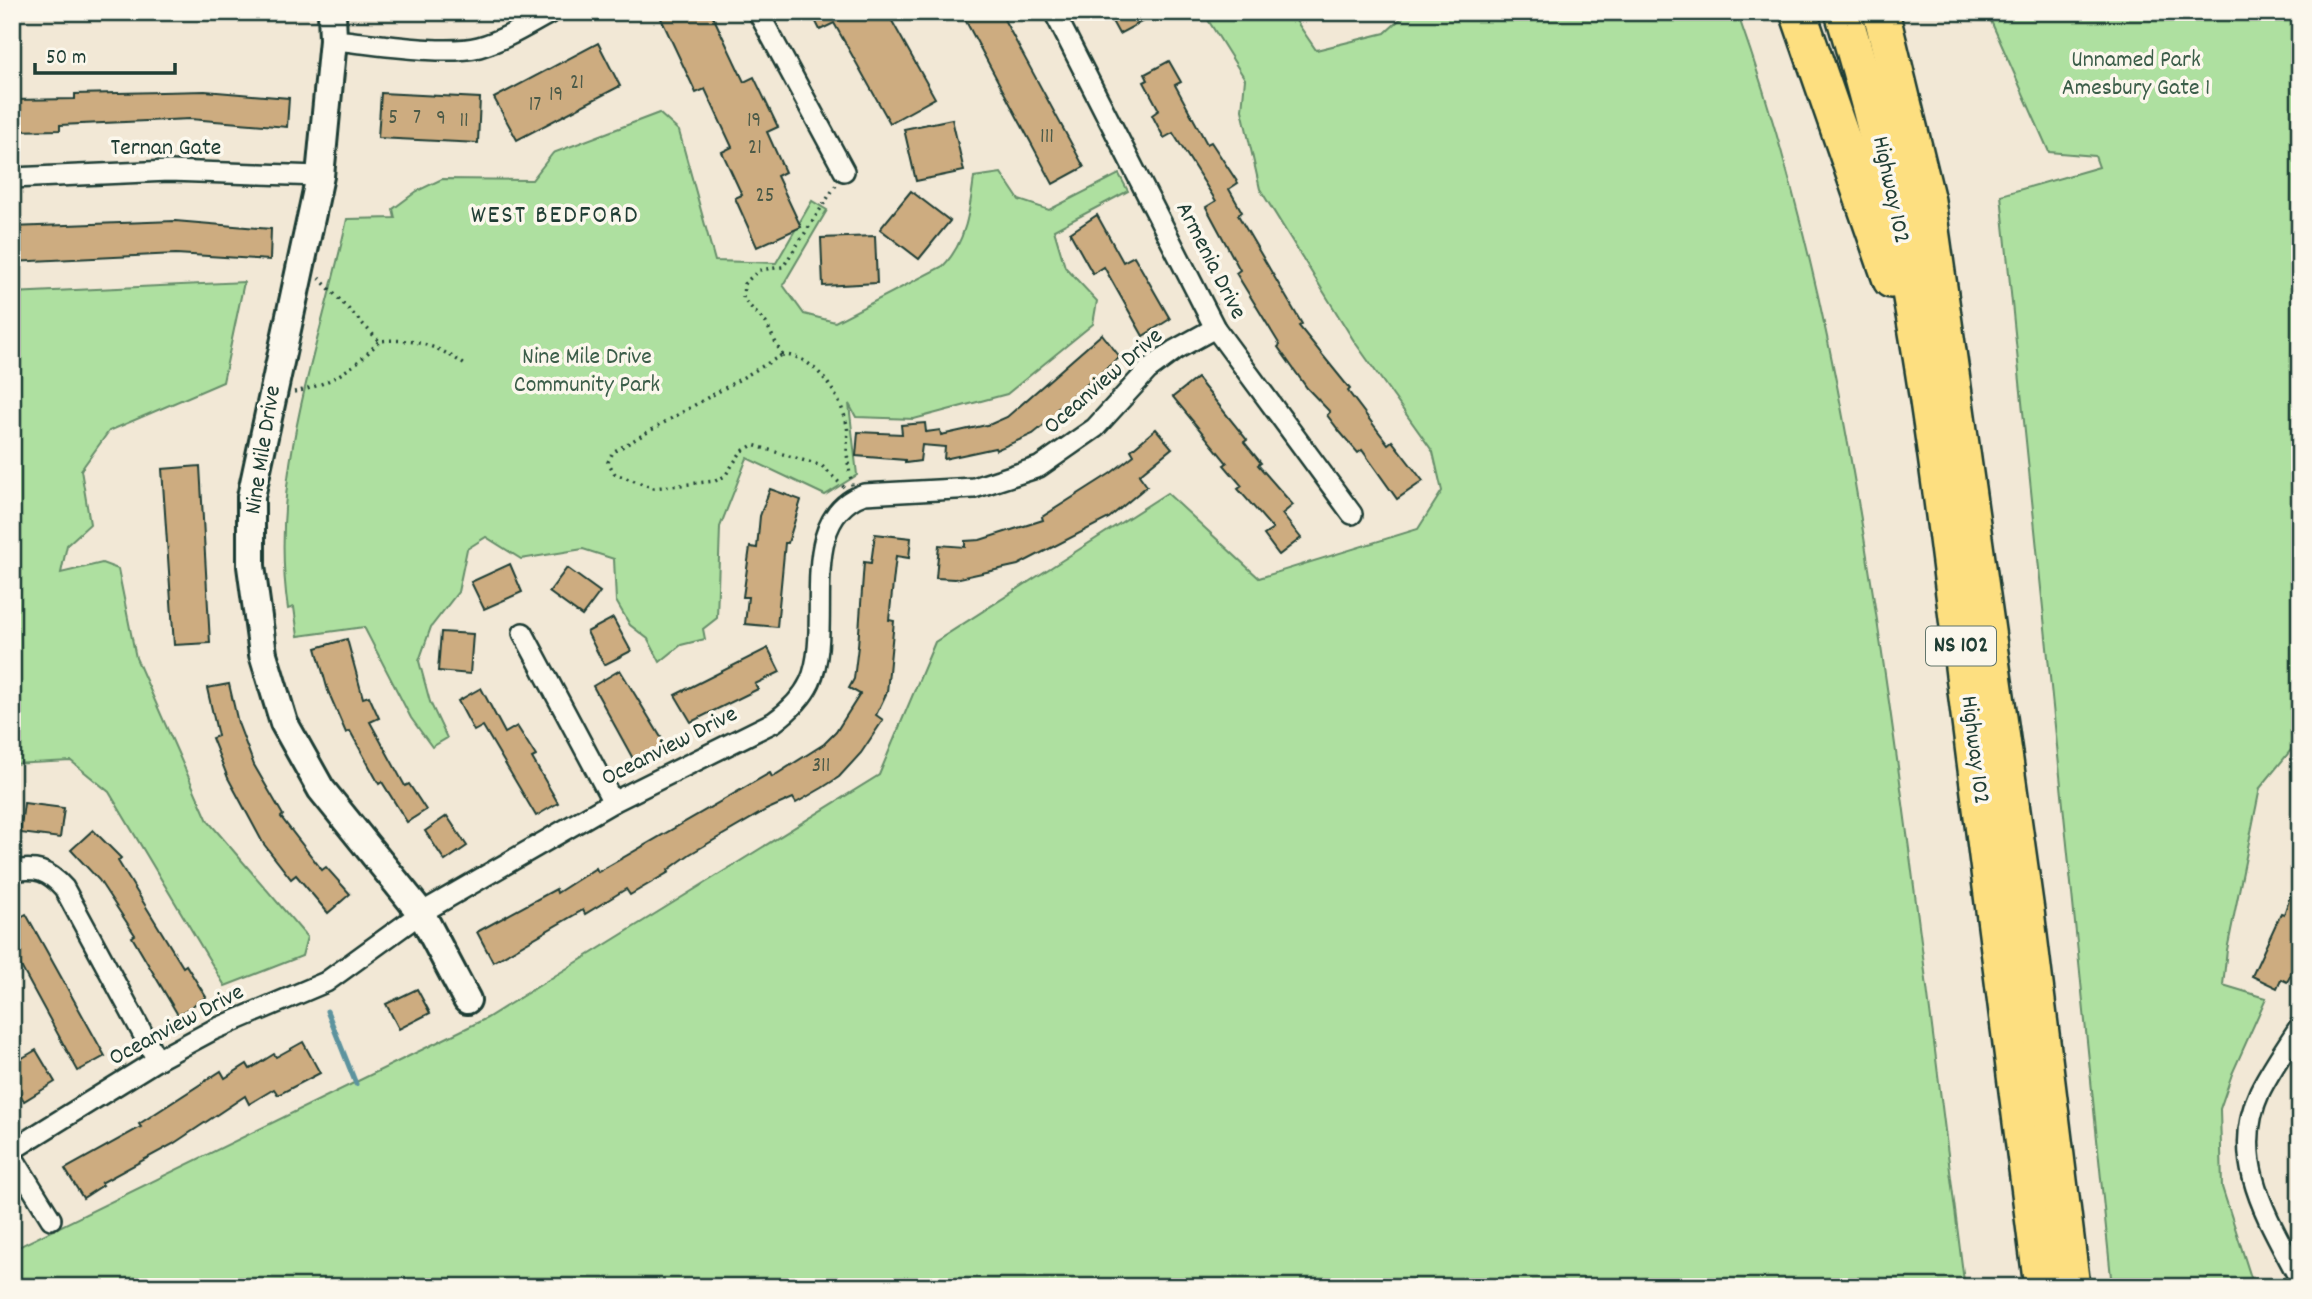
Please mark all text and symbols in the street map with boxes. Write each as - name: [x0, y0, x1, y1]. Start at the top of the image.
- scale bar: [35, 32, 175, 76]
- text: 50 m: [46, 44, 86, 74]
- park label: Unnamed Park Amesbury Gate 1: [2062, 44, 2210, 106]
- house number: 21: [570, 69, 584, 99]
- house number: 19: [549, 81, 563, 111]
- house number: 17: [529, 91, 541, 121]
- house number: 5: [388, 104, 398, 134]
- house number: 7: [413, 104, 421, 134]
- house number: 9: [436, 105, 446, 135]
- house number: 11: [459, 107, 469, 137]
- house number: 19: [747, 107, 761, 137]
- house number: 111: [1040, 123, 1054, 153]
- street label: Ternan Gate: [111, 132, 221, 166]
- street label: Highway 102: [1862, 133, 1918, 247]
- house number: 21: [748, 134, 762, 164]
- house number: 25: [756, 182, 774, 212]
- street label: Armenia Drive: [1166, 196, 1254, 326]
- district label: WEST BEDFORD: [471, 198, 639, 235]
- street label: Oceanview Drive: [1037, 320, 1171, 444]
- park label: Nine Mile Drive Community Park: [514, 341, 660, 403]
- street label: Nine Mile Drive: [237, 383, 291, 517]
- road number: NS 102: [1926, 626, 1996, 666]
- street label: Highway 102: [1950, 694, 1998, 806]
- street label: Oceanview Drive: [596, 698, 744, 796]
- house number: 311: [812, 752, 830, 782]
- street label: Oceanview Drive: [103, 976, 251, 1076]

